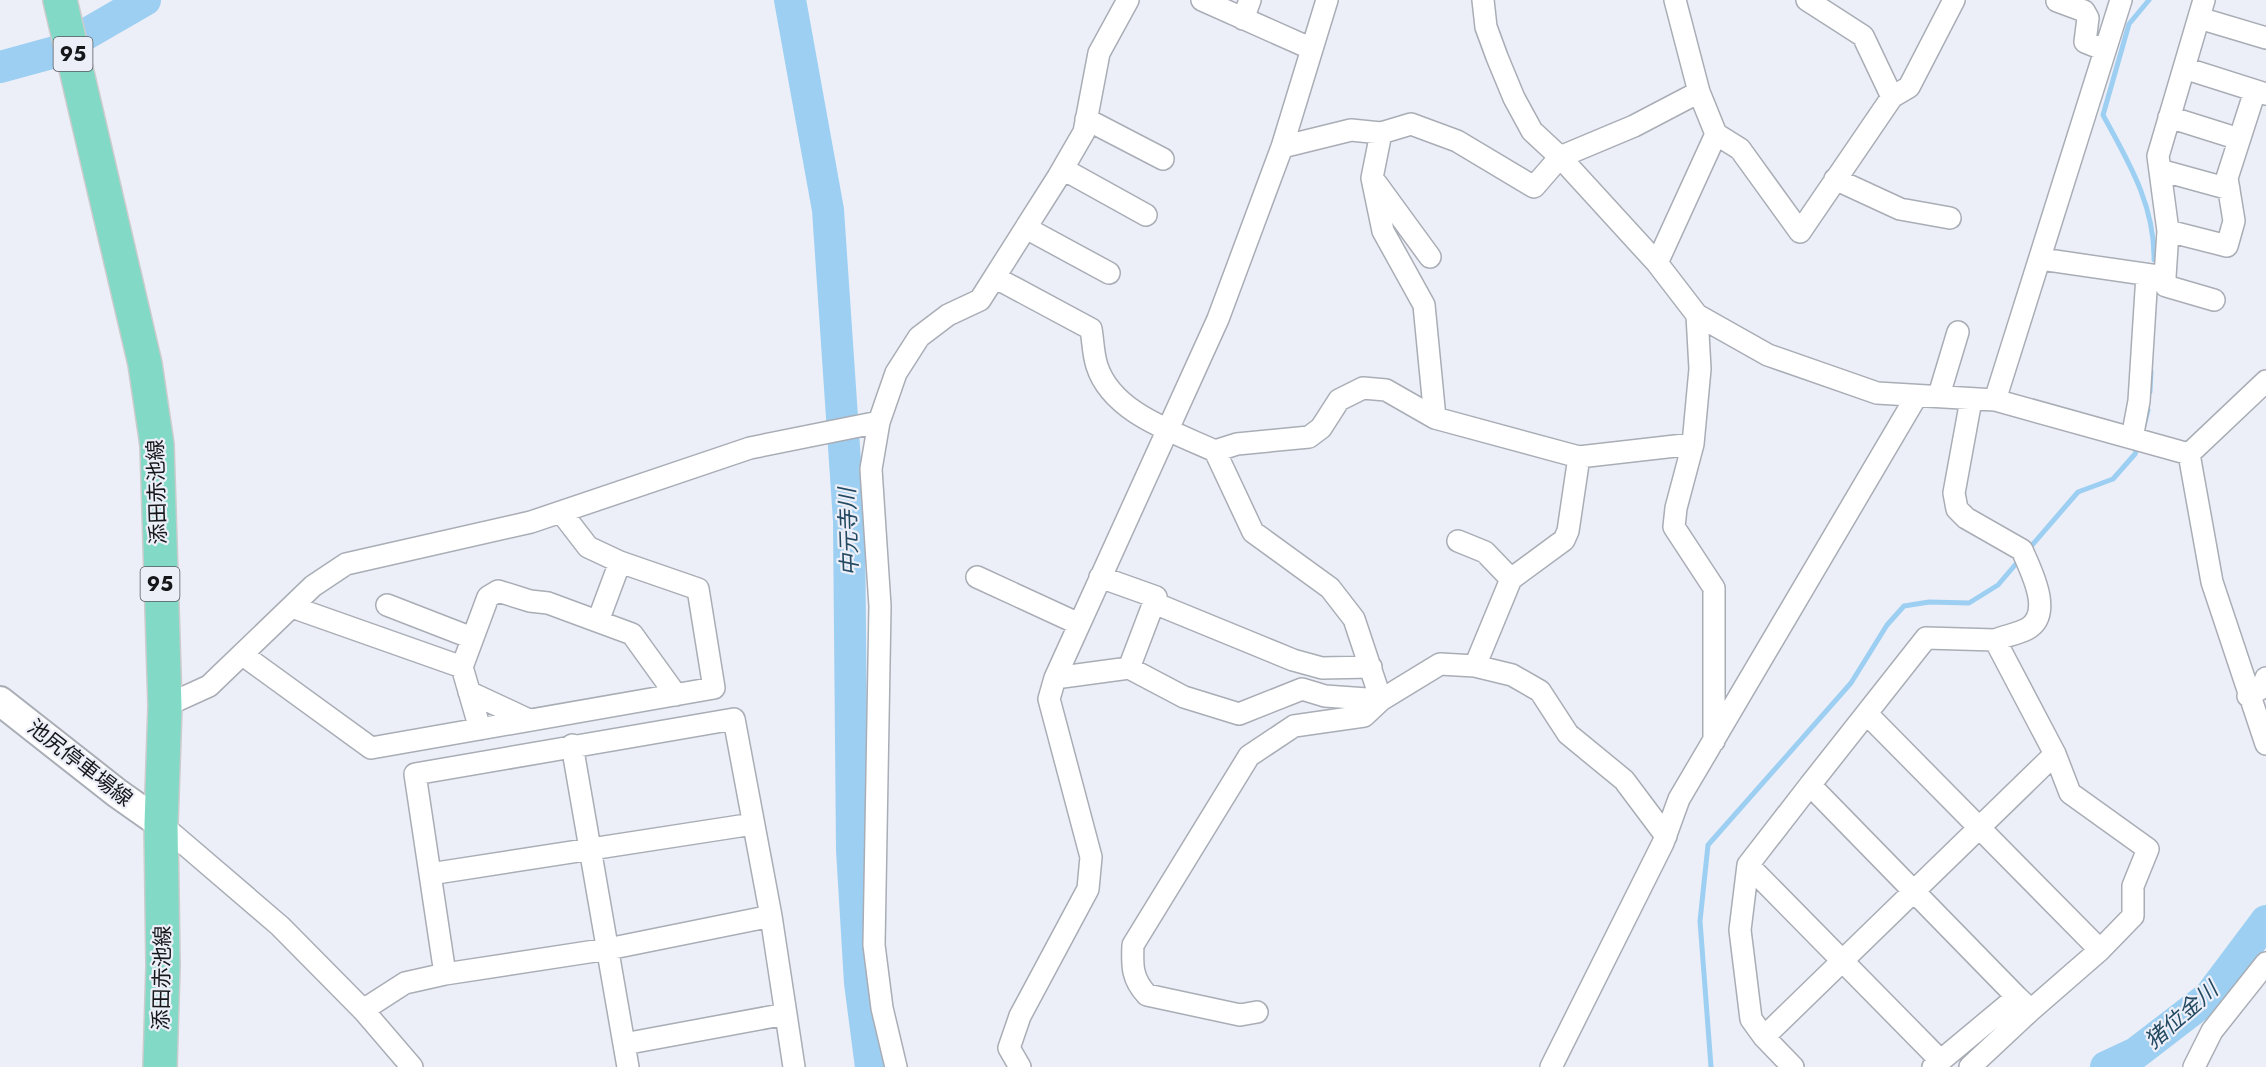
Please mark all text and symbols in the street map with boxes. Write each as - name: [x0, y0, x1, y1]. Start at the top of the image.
- road number: 95: [54, 37, 92, 71]
- street label: 添田赤池線: [140, 439, 174, 545]
- water label: 中元寺川: [830, 485, 866, 577]
- road number: 95: [140, 567, 180, 601]
- street label: 池尻停車場線: [21, 712, 139, 814]
- street label: 添田赤池線: [146, 925, 178, 1031]
- water label: 猪位金川: [2137, 973, 2226, 1056]

